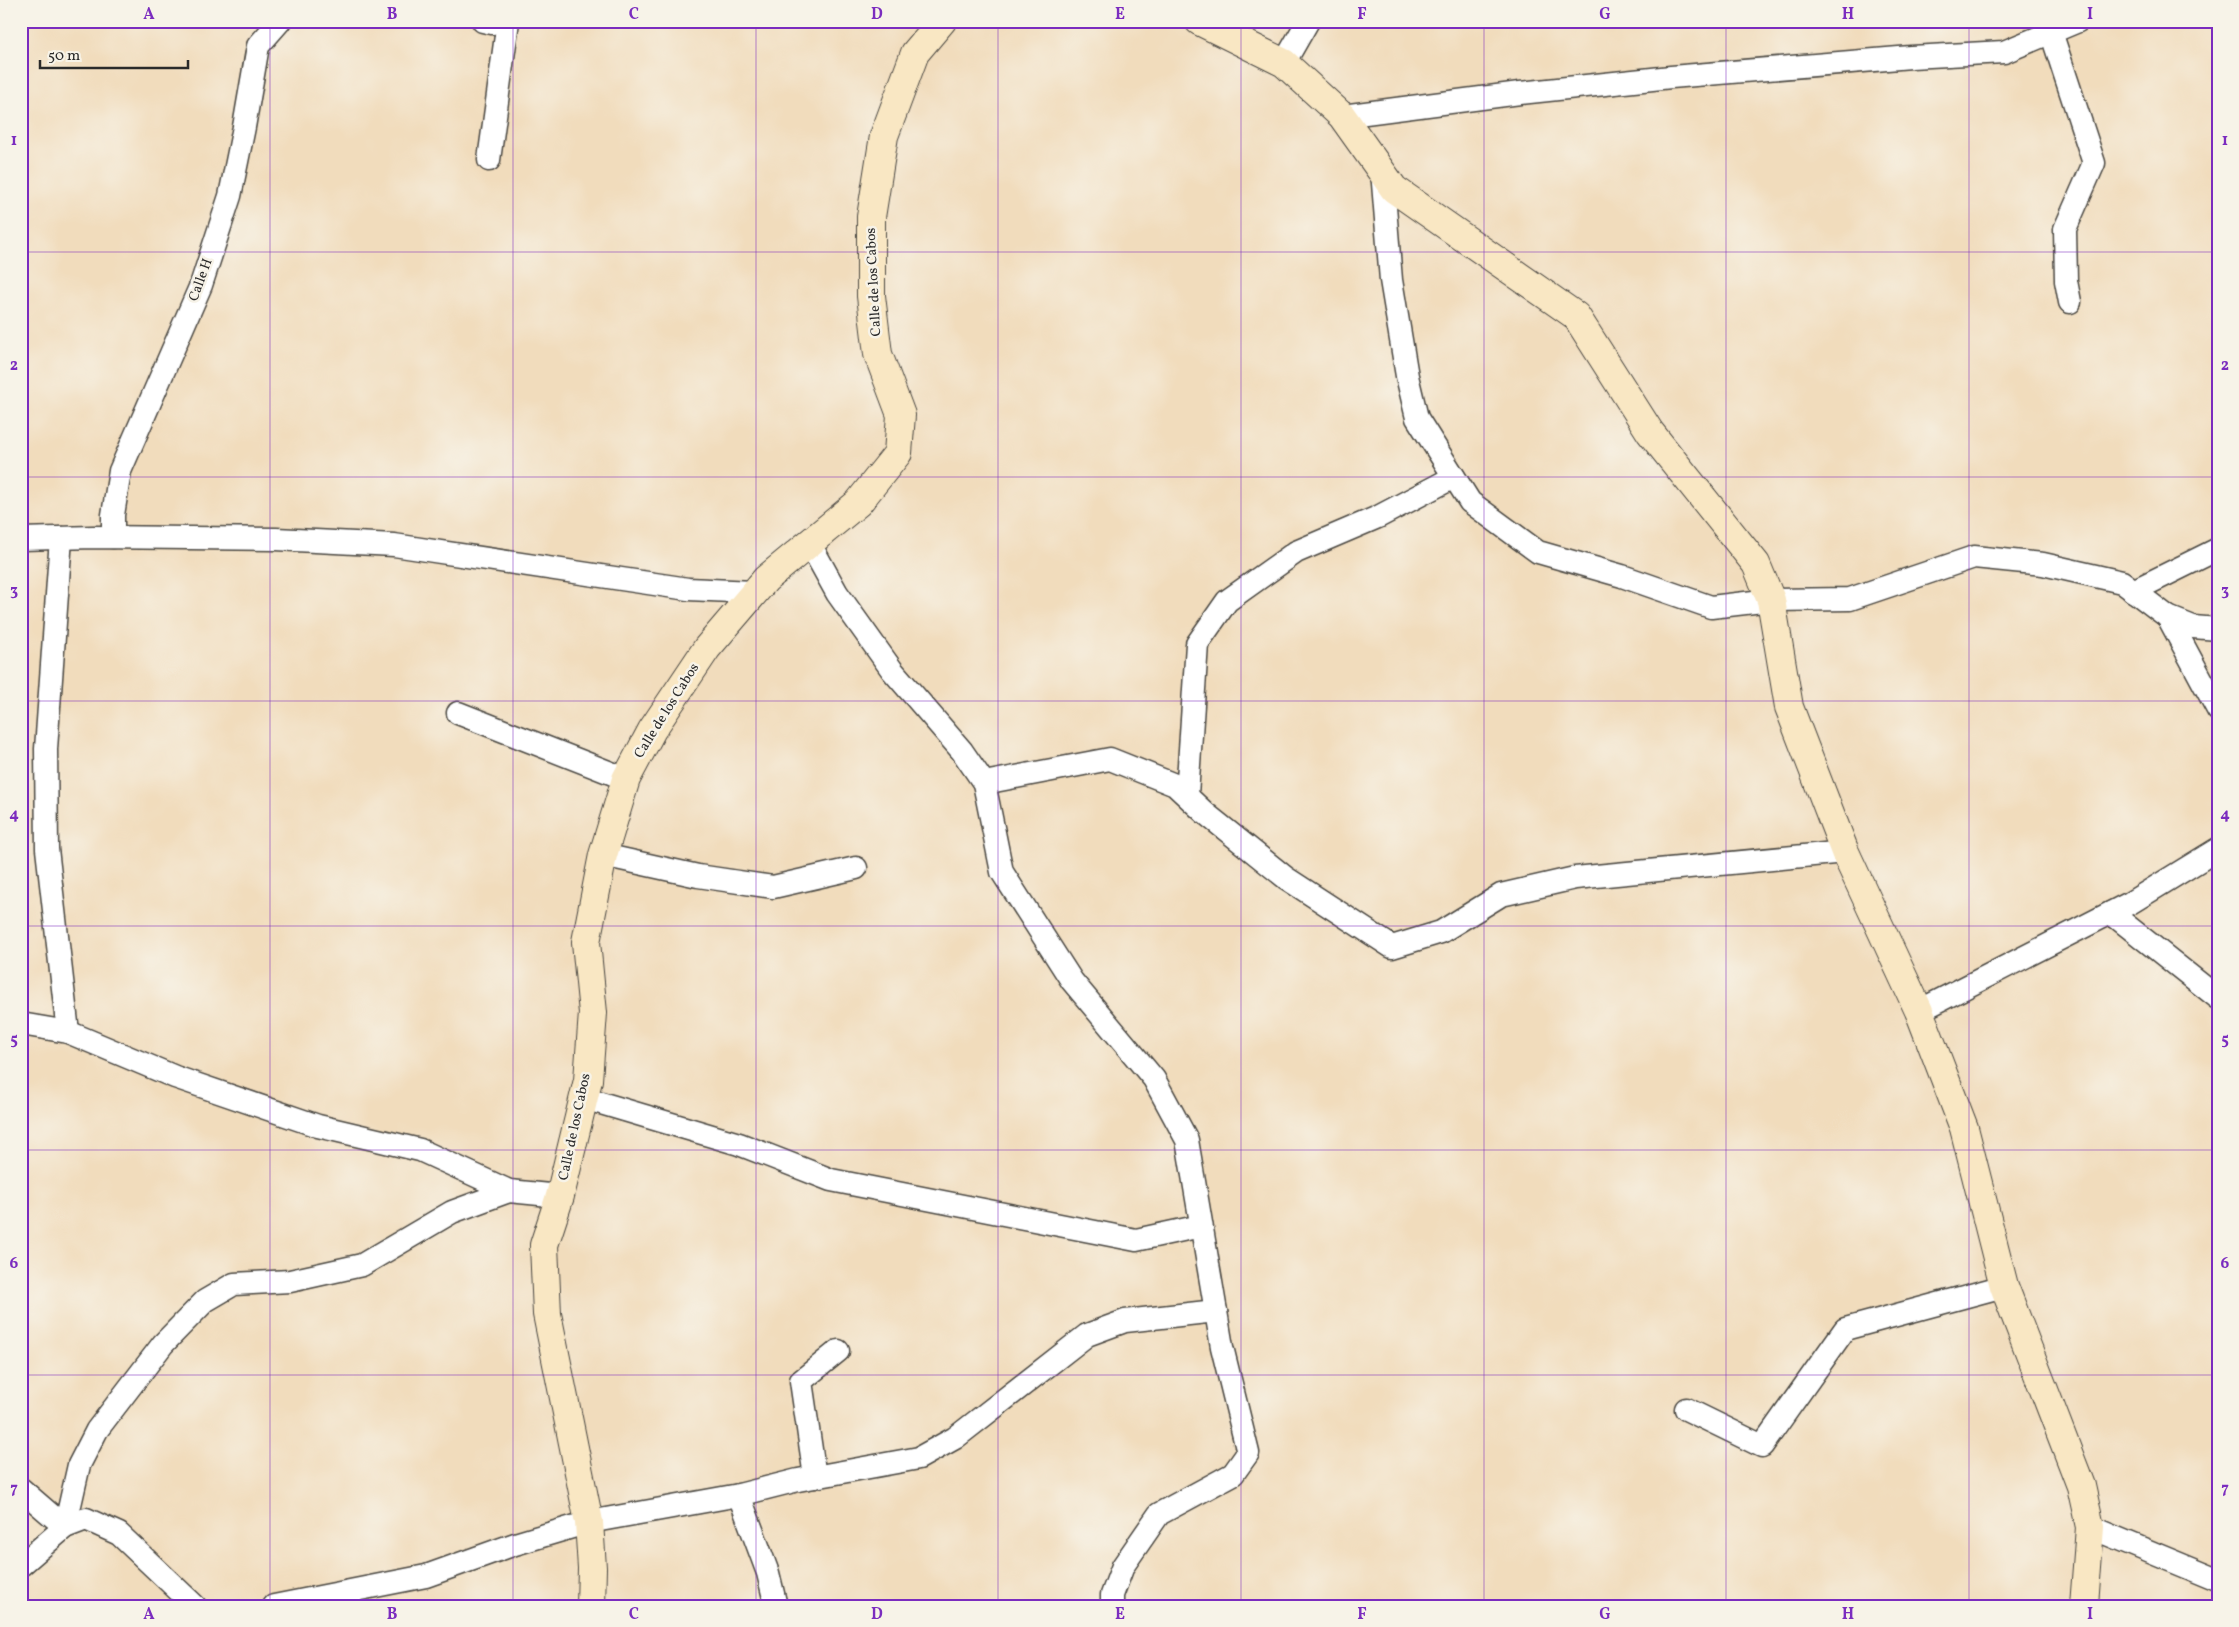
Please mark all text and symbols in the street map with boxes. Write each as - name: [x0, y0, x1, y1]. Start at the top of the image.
- text: A: [143, 4, 155, 26]
- text: B: [387, 4, 398, 26]
- text: C: [629, 4, 639, 26]
- text: D: [871, 4, 883, 26]
- text: E: [1115, 4, 1125, 26]
- text: F: [1357, 4, 1367, 26]
- text: G: [1599, 4, 1611, 26]
- text: H: [1842, 4, 1854, 26]
- text: I: [2087, 4, 2093, 26]
- scale bar: [40, 38, 188, 70]
- text: 50 m: [48, 46, 80, 67]
- text: 1: [11, 130, 17, 152]
- text: 1: [2222, 130, 2228, 152]
- street label: Calle de los Cabos: [862, 227, 886, 337]
- street label: Calle H: [184, 256, 218, 304]
- text: 2: [10, 355, 18, 377]
- text: 2: [2221, 355, 2229, 377]
- text: 3: [10, 580, 18, 602]
- text: 3: [2221, 580, 2229, 602]
- street label: Calle de los Cabos: [630, 660, 704, 762]
- text: 4: [9, 804, 19, 826]
- text: 4: [2220, 804, 2230, 826]
- text: 5: [10, 1029, 18, 1051]
- text: 5: [2221, 1029, 2229, 1051]
- street label: Calle de los Cabos: [554, 1072, 596, 1182]
- text: 6: [10, 1253, 19, 1275]
- text: 6: [2221, 1253, 2230, 1275]
- text: 7: [10, 1478, 18, 1500]
- text: 7: [2221, 1478, 2229, 1500]
- text: A: [143, 1604, 155, 1626]
- text: B: [387, 1604, 398, 1626]
- text: C: [629, 1604, 639, 1626]
- text: D: [871, 1604, 883, 1626]
- text: E: [1115, 1604, 1125, 1626]
- text: F: [1357, 1604, 1367, 1626]
- text: G: [1599, 1604, 1611, 1626]
- text: H: [1842, 1604, 1854, 1626]
- text: I: [2087, 1604, 2093, 1626]

